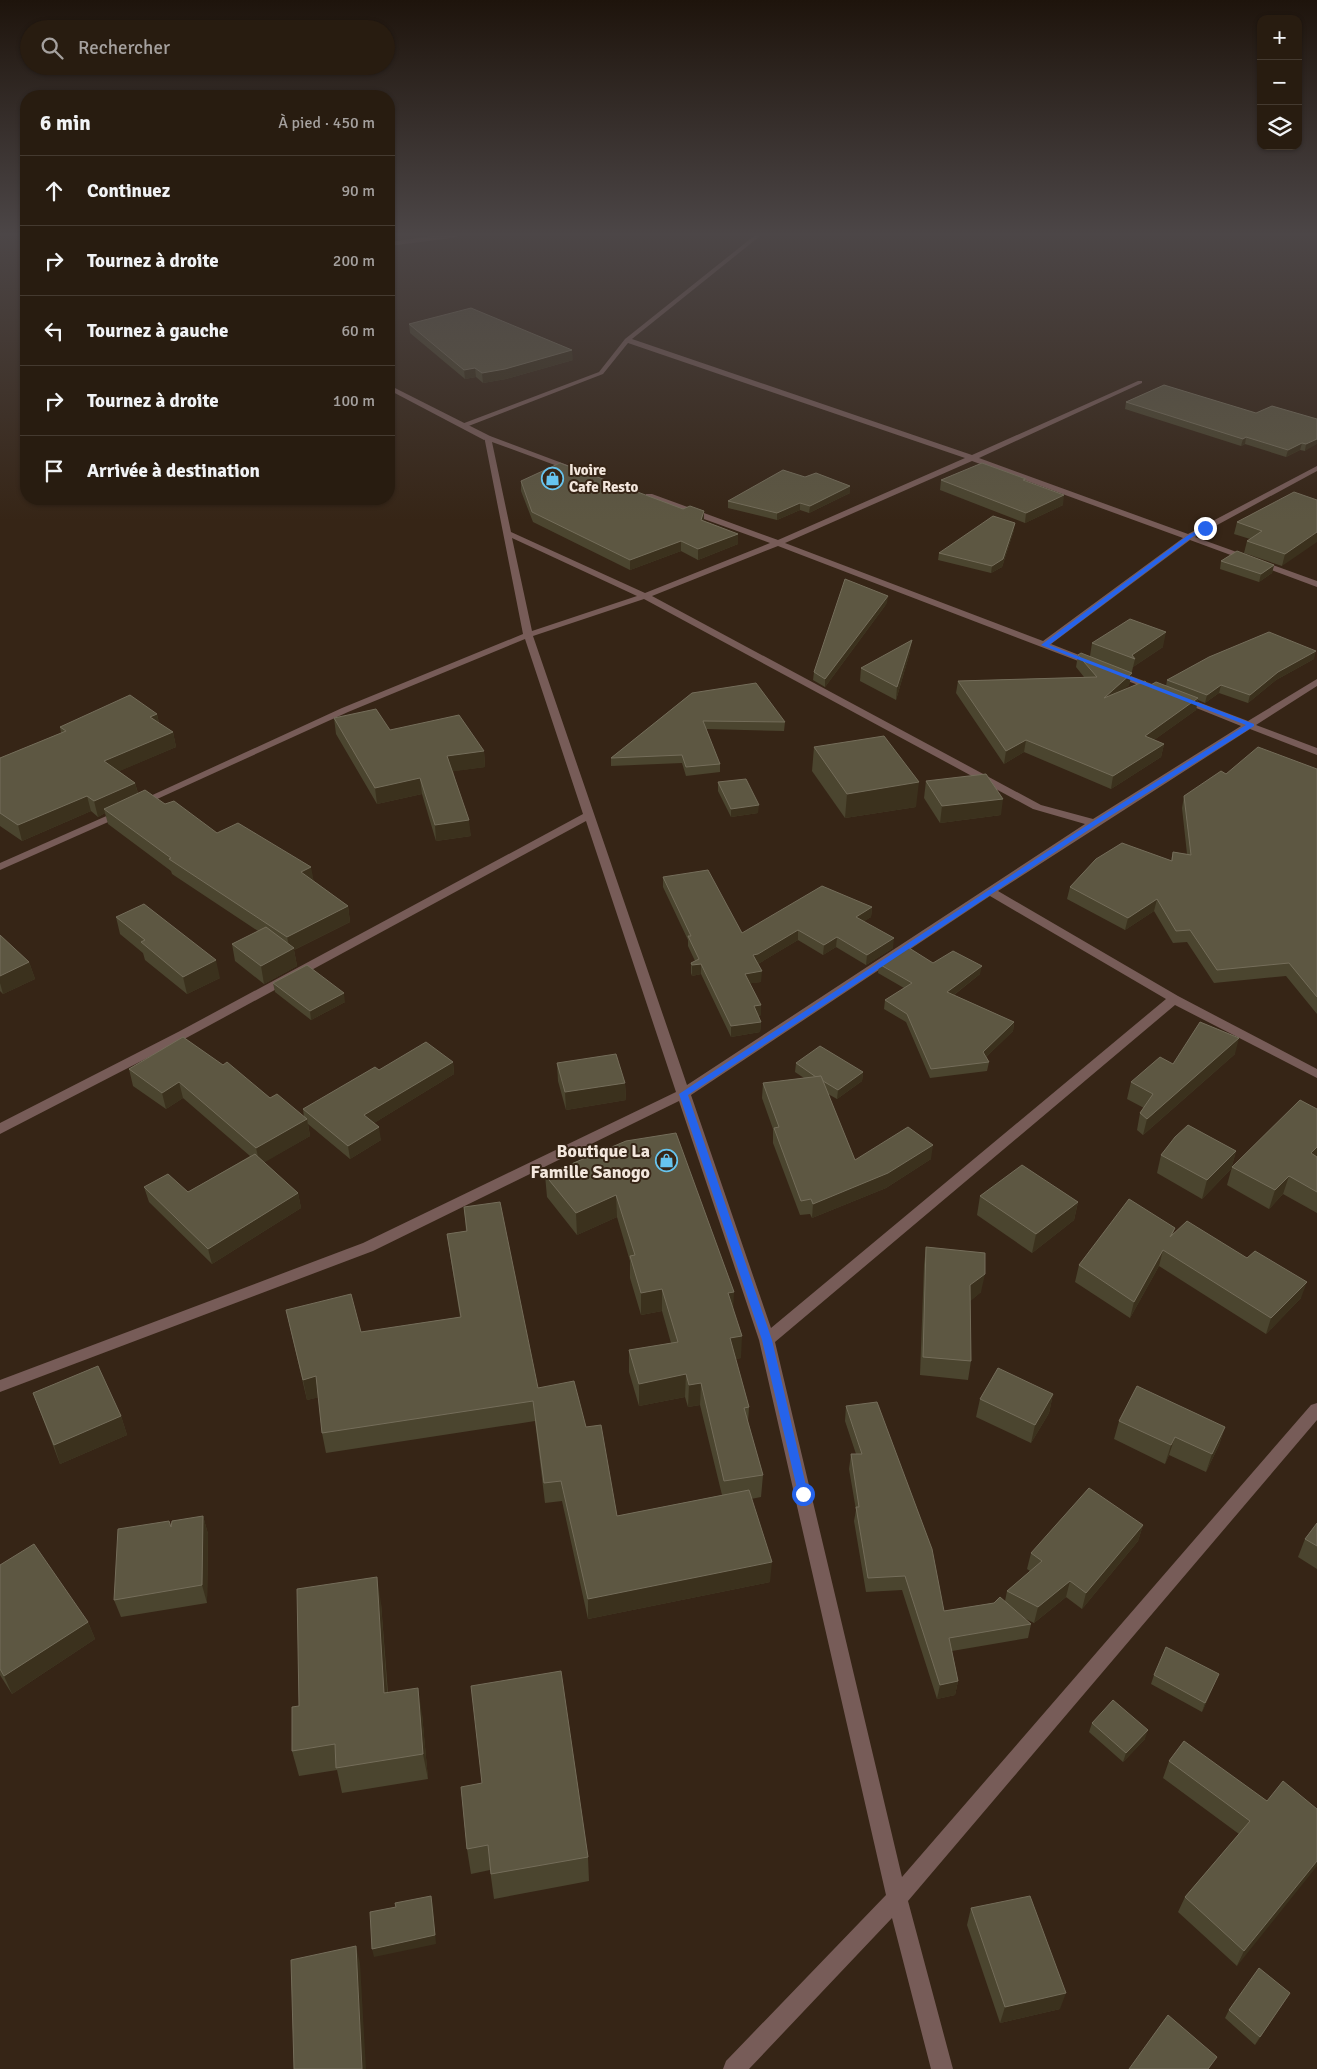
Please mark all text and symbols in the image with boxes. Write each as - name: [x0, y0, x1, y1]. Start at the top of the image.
- map controls: [1257, 15, 1302, 150]
- button: +: [1257, 15, 1302, 60]
- search box: [20, 20, 395, 75]
- icon: search: [38, 34, 66, 62]
- text: Rechercher: [78, 36, 170, 60]
- button: −: [1257, 60, 1302, 105]
- button: layers: [1257, 105, 1302, 150]
- text: 6 min: [40, 110, 91, 136]
- text: À pied · 450 m: [278, 113, 375, 133]
- icon: ahead: [40, 177, 68, 205]
- text: Continuez: [87, 179, 170, 203]
- text: 90 m: [341, 181, 375, 201]
- icon: right: [40, 247, 68, 275]
- text: Tournez à droite: [87, 249, 219, 273]
- text: 200 m: [333, 251, 375, 271]
- icon: left: [40, 317, 68, 345]
- text: Tournez à gauche: [87, 319, 228, 343]
- text: 60 m: [341, 321, 375, 341]
- icon: right: [40, 387, 68, 415]
- text: Tournez à droite: [87, 389, 219, 413]
- text: 100 m: [333, 391, 375, 411]
- icon: arrive: [40, 457, 68, 485]
- text: Arrivée à destination: [87, 459, 260, 483]
- place label: Ivoire Cafe Resto: [569, 461, 638, 496]
- shop icon: Ivoire Cafe Resto: [541, 467, 565, 491]
- route end: [1194, 517, 1217, 540]
- place label: Boutique La Famille Sanogo: [531, 1140, 650, 1183]
- shop icon: Boutique La Famille Sanogo: [654, 1149, 678, 1173]
- route start: [792, 1483, 815, 1506]

